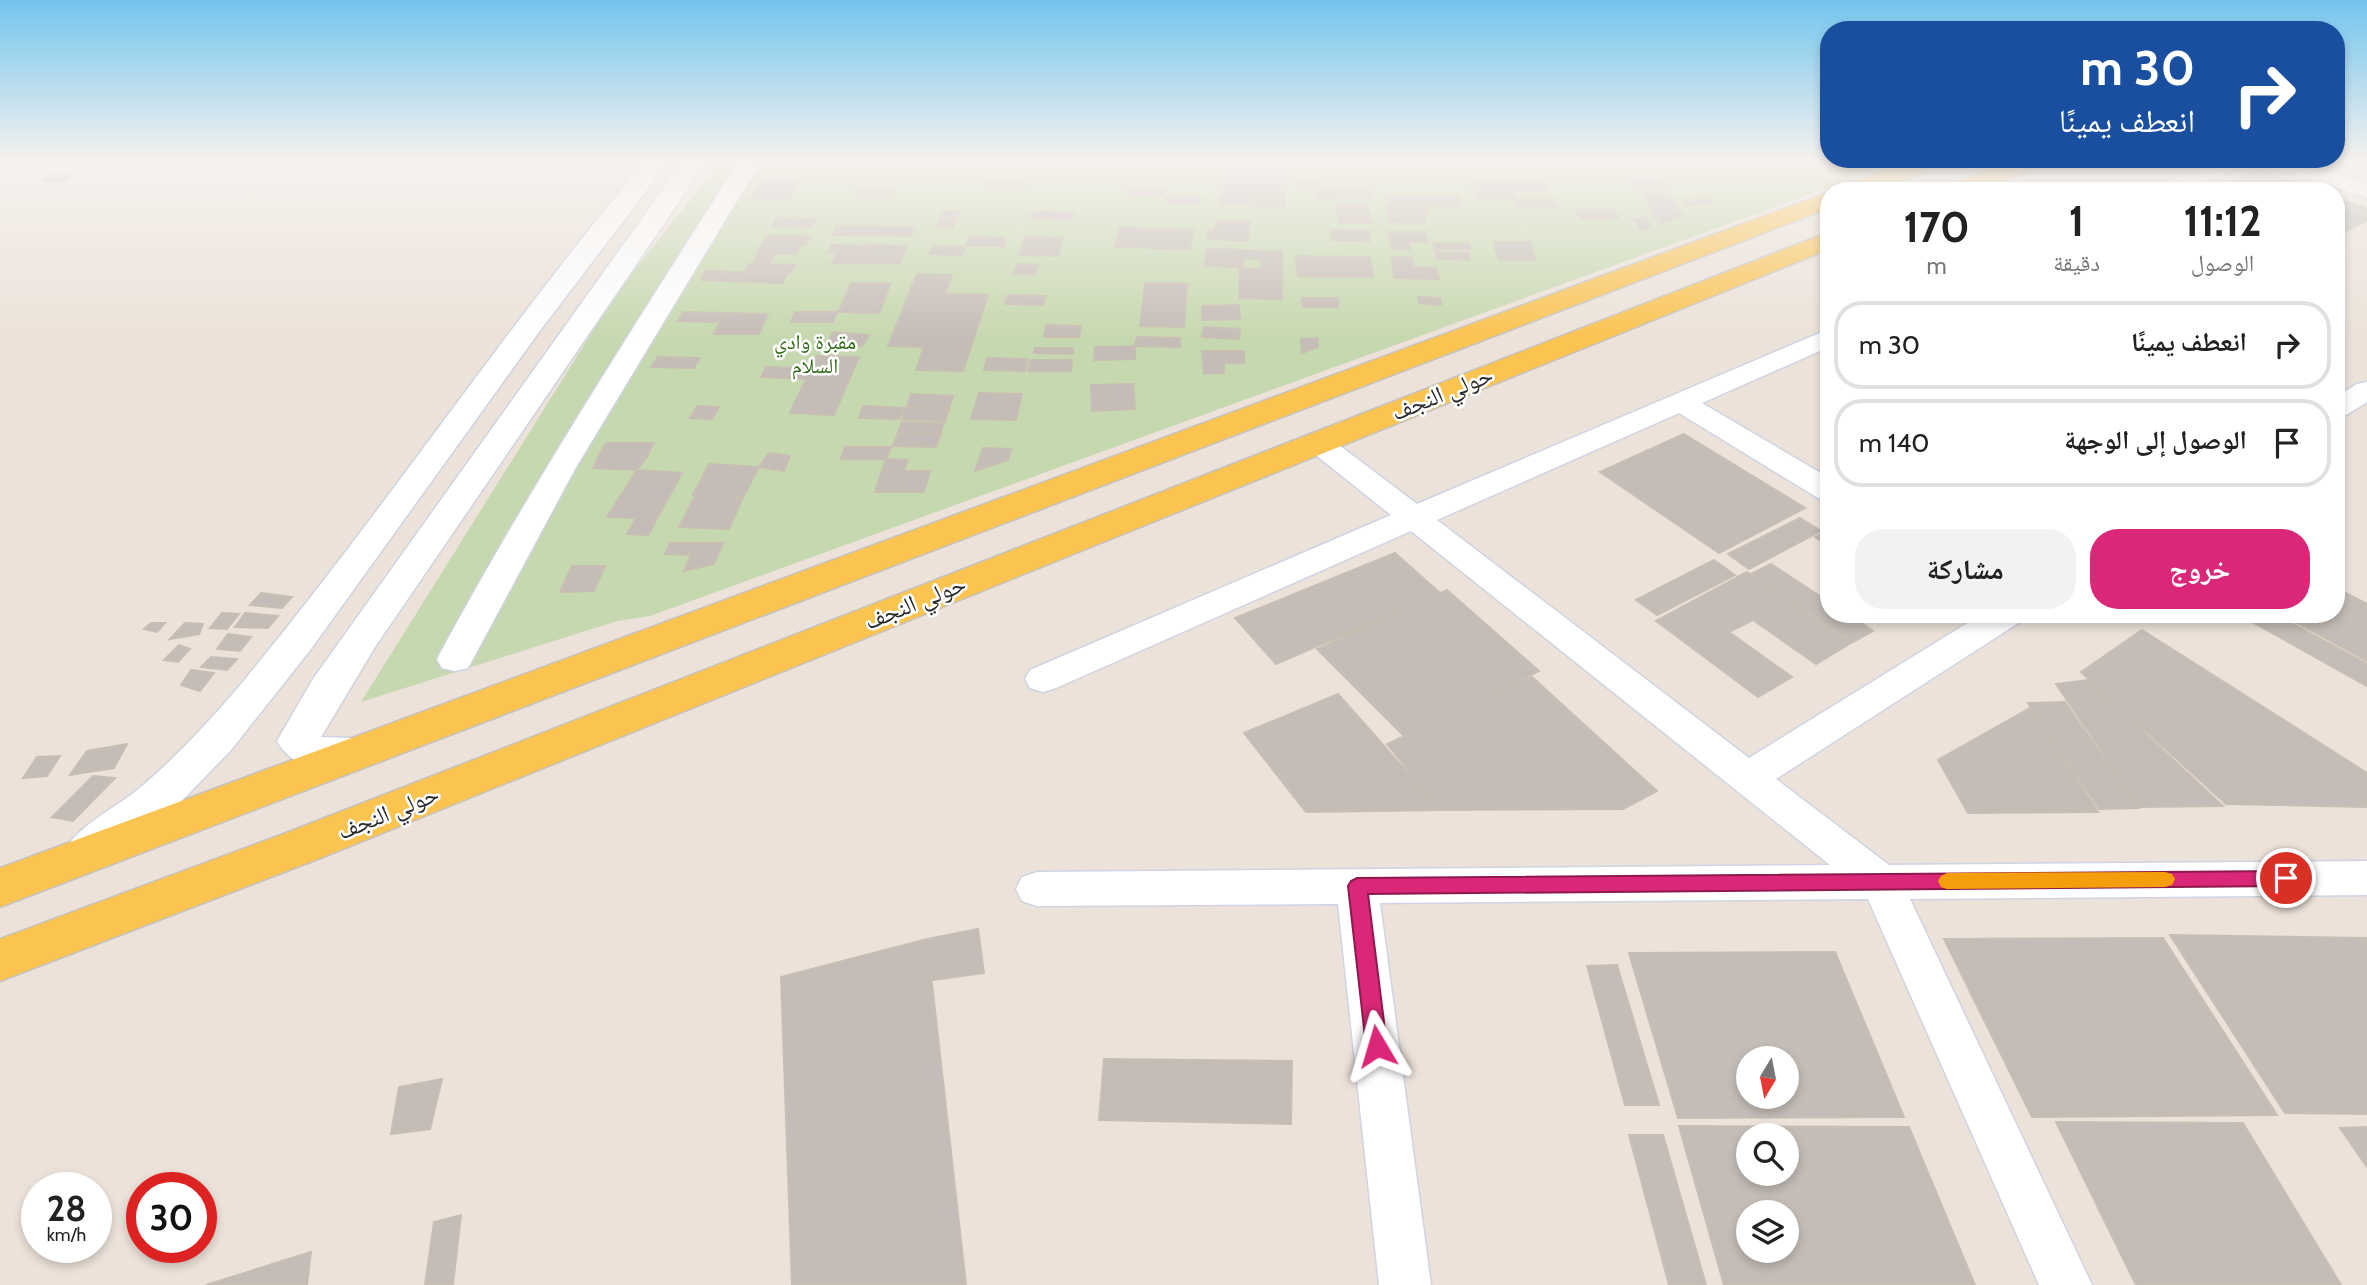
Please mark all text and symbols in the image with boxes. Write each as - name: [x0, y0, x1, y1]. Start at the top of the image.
- text: 30 m: [2080, 38, 2195, 97]
- icon: right: [2219, 49, 2310, 140]
- text: انعطف يمينًا: [2059, 101, 2195, 140]
- text: 1: [2069, 195, 2084, 247]
- text: 11:12: [2183, 195, 2262, 247]
- text: 170: [1904, 201, 1970, 253]
- text: دقيقة: [2053, 249, 2100, 277]
- text: الوصول: [2191, 249, 2254, 277]
- text: m: [1927, 252, 1947, 280]
- text: انعطف يمينًا: [2131, 326, 2247, 358]
- icon: right: [2268, 326, 2306, 364]
- park label: مقبرة وادي السلام: [774, 329, 856, 380]
- text: 30 m: [1859, 329, 1920, 361]
- street label: حولي النجف: [1387, 360, 1499, 431]
- text: الوصول إلى الوجهة: [2064, 424, 2247, 456]
- icon: arrive: [2268, 424, 2306, 462]
- text: 140 m: [1859, 427, 1929, 459]
- button: مشاركة: [1855, 529, 2076, 609]
- button: خروج: [2090, 529, 2310, 609]
- street label: حولي النجف: [860, 569, 972, 640]
- street label: حولي النجف: [333, 779, 445, 850]
- pin: [2256, 848, 2316, 908]
- icon: arrive: [2267, 859, 2305, 897]
- position arrow: [1340, 1009, 1414, 1083]
- north arrow: [1736, 1046, 1799, 1110]
- map controls: [1736, 1046, 1799, 1263]
- button: search: [1736, 1123, 1799, 1186]
- speed limit sign: 30: [126, 1172, 217, 1263]
- text: 28: [47, 1187, 86, 1230]
- button: layers: [1736, 1200, 1799, 1263]
- text: km/h: [47, 1224, 86, 1246]

